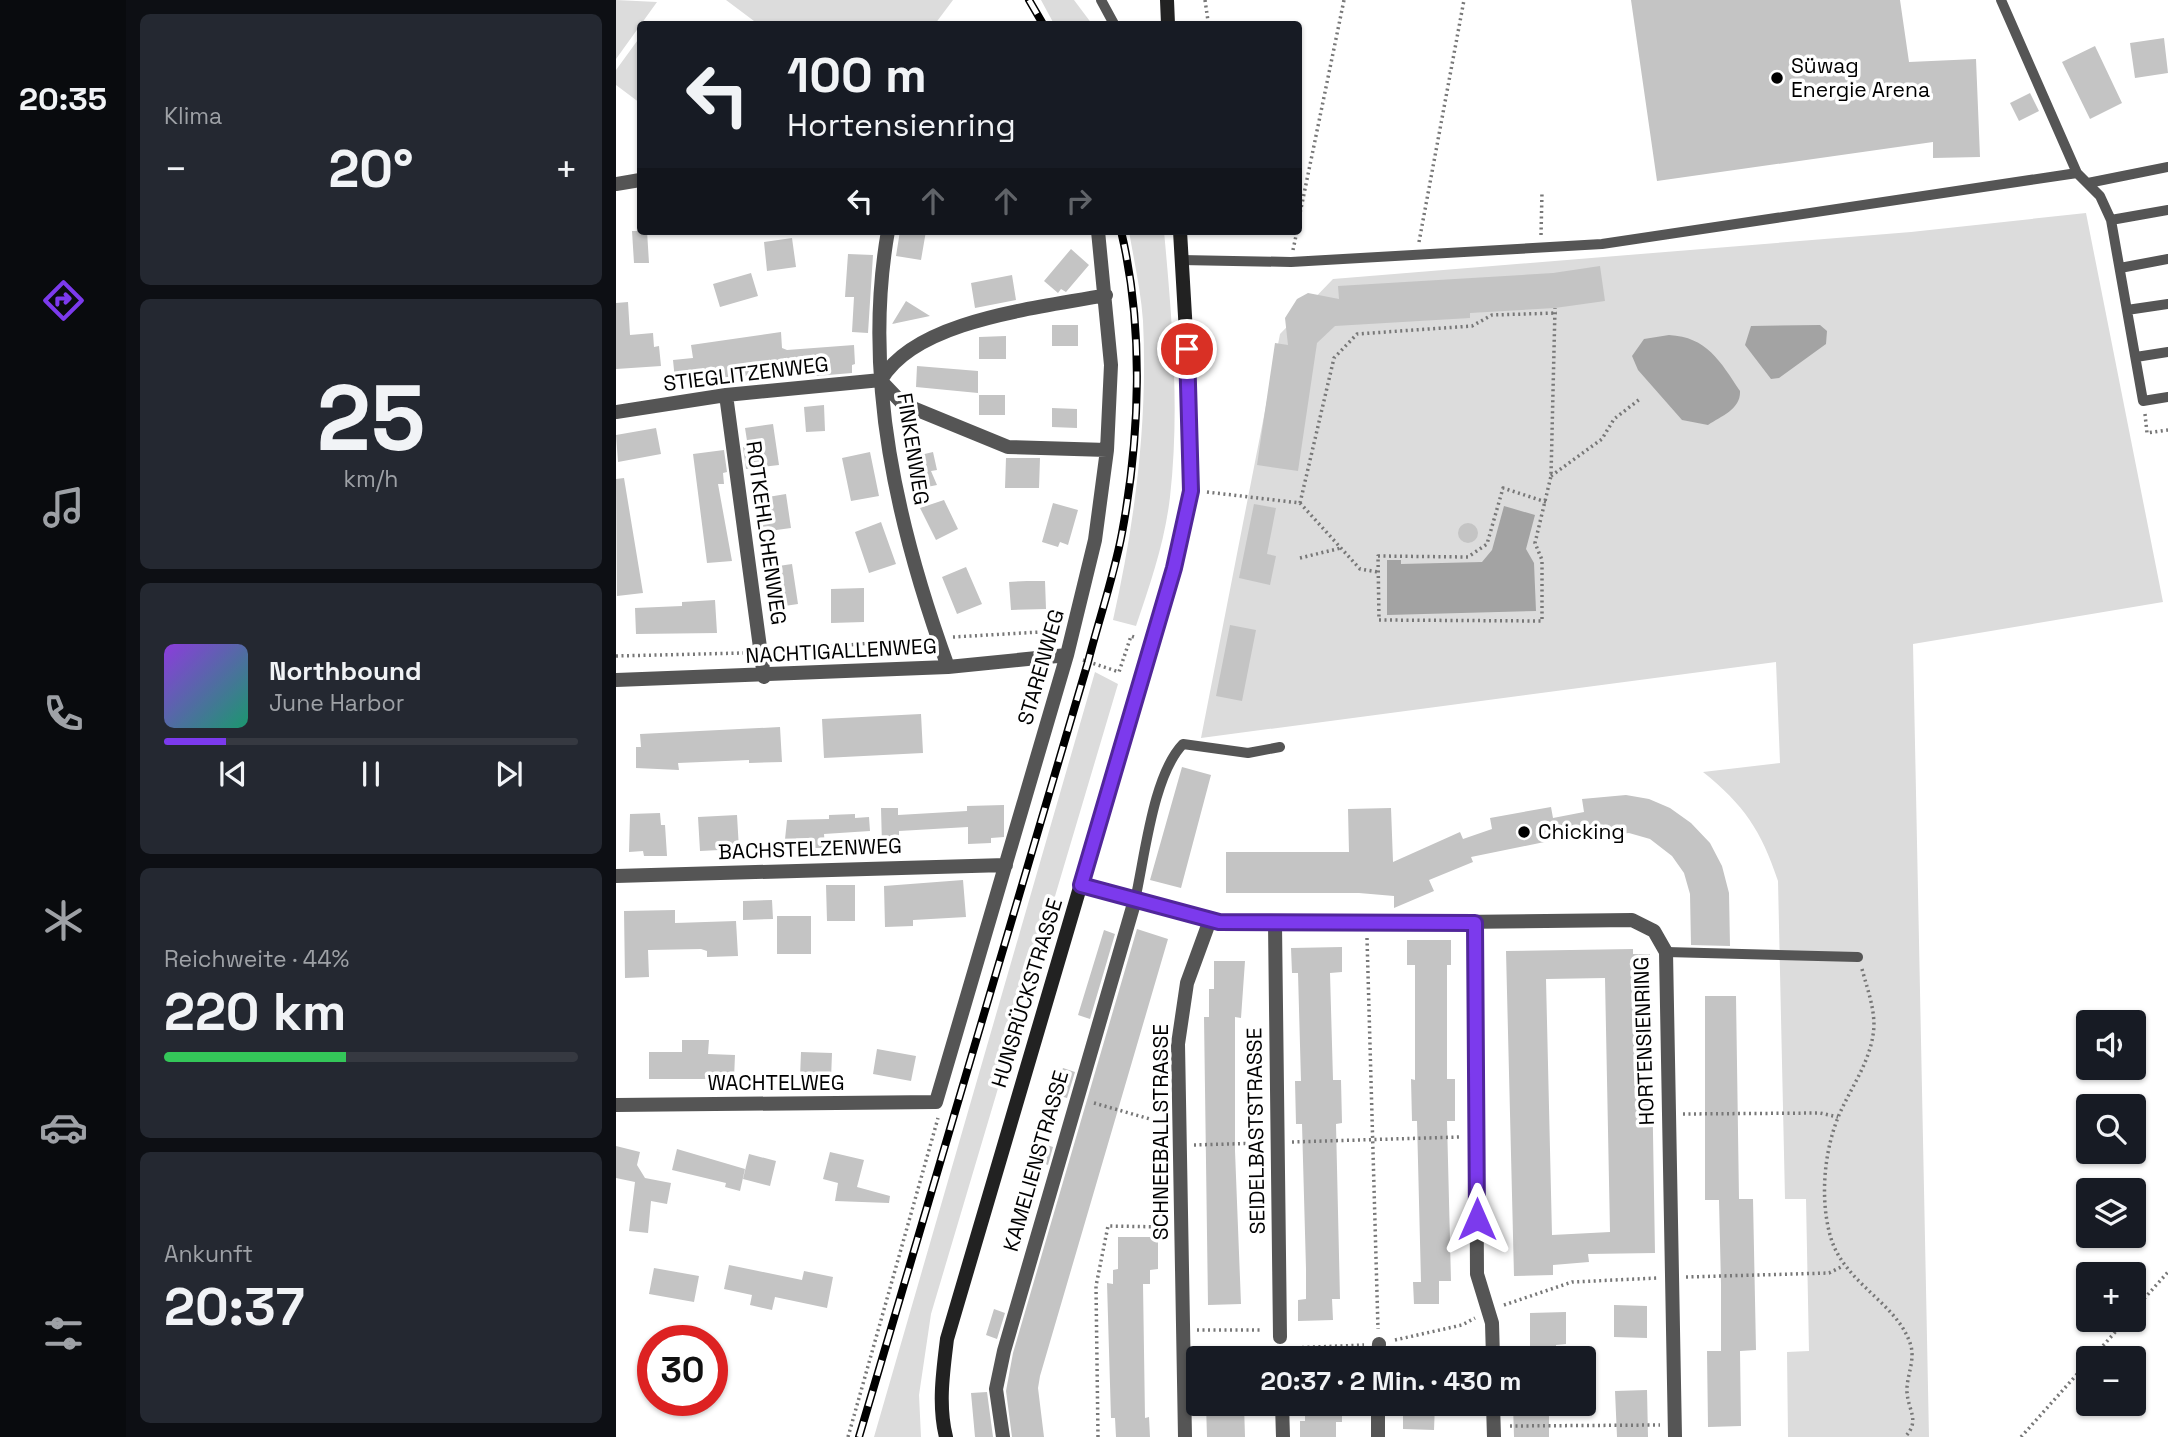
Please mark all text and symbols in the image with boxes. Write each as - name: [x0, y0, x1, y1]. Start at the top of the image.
- text: 100 m: [787, 44, 927, 106]
- icon: left: [672, 49, 763, 140]
- place label: Süwag Energie Arena: [1791, 52, 1930, 103]
- marker: Süwag Energie Arena: [1769, 70, 1785, 86]
- text: 20:35: [19, 79, 107, 119]
- text: Klima: [164, 101, 222, 131]
- text: Hortensienring: [787, 105, 1016, 145]
- text: 20°: [328, 136, 414, 202]
- text: −: [164, 145, 188, 193]
- text: +: [554, 145, 578, 193]
- icon: left: [841, 182, 879, 220]
- icon: ahead: [914, 182, 952, 220]
- icon: ahead: [987, 182, 1025, 220]
- icon: right: [1060, 182, 1098, 220]
- icon: directions: [39, 276, 88, 325]
- pin: [1157, 319, 1217, 379]
- icon: arrive: [1168, 330, 1206, 368]
- street label: STIEGLITZENWEG: [662, 350, 830, 397]
- text: 25: [317, 360, 425, 477]
- street label: FINKENWEG: [891, 391, 936, 507]
- street label: ROTKEHLCHENWEG: [740, 439, 793, 627]
- text: km/h: [344, 464, 398, 494]
- icon: music: [39, 483, 88, 532]
- street label: STARENWEG: [1011, 606, 1070, 728]
- street label: NACHTIGALLENWEG: [745, 632, 937, 669]
- text: Northbound: [269, 654, 422, 688]
- text: June Harbor: [269, 688, 404, 718]
- icon: phone: [39, 689, 88, 738]
- icon: previous: [214, 755, 252, 793]
- icon: pause: [352, 755, 390, 793]
- icon: next: [490, 755, 528, 793]
- place label: Chicking: [1538, 818, 1625, 845]
- marker: Chicking: [1516, 824, 1532, 840]
- street label: BACHSTELZENWEG: [718, 832, 902, 865]
- street label: HUNSRÜCKSTRASSE: [985, 895, 1068, 1091]
- icon: climate: [39, 896, 88, 945]
- text: Reichweite · 44%: [164, 944, 349, 974]
- street label: HORTENSIENRING: [1627, 956, 1660, 1126]
- text: 220 km: [164, 979, 346, 1045]
- map controls: [2076, 1010, 2146, 1416]
- button: sound: [2076, 1010, 2146, 1080]
- street label: SCHNEEBALLSTRASSE: [1147, 1024, 1174, 1240]
- street label: SEIDELBASTSTRASSE: [1240, 1027, 1271, 1235]
- street label: KAMELIENSTRASSE: [997, 1067, 1074, 1254]
- street label: WACHTELWEG: [708, 1069, 845, 1096]
- button: search: [2076, 1094, 2146, 1164]
- icon: car: [39, 1103, 88, 1152]
- button: layers: [2076, 1178, 2146, 1248]
- position arrow: [1440, 1182, 1514, 1256]
- text: Ankunft: [164, 1239, 253, 1269]
- button: +: [2076, 1262, 2146, 1332]
- text: 20:37: [164, 1274, 305, 1340]
- icon: filters: [39, 1309, 88, 1358]
- speed limit sign: 30: [637, 1325, 728, 1416]
- button: −: [2076, 1346, 2146, 1416]
- text: 20:37 · 2 Min. · 430 m: [1261, 1364, 1521, 1398]

